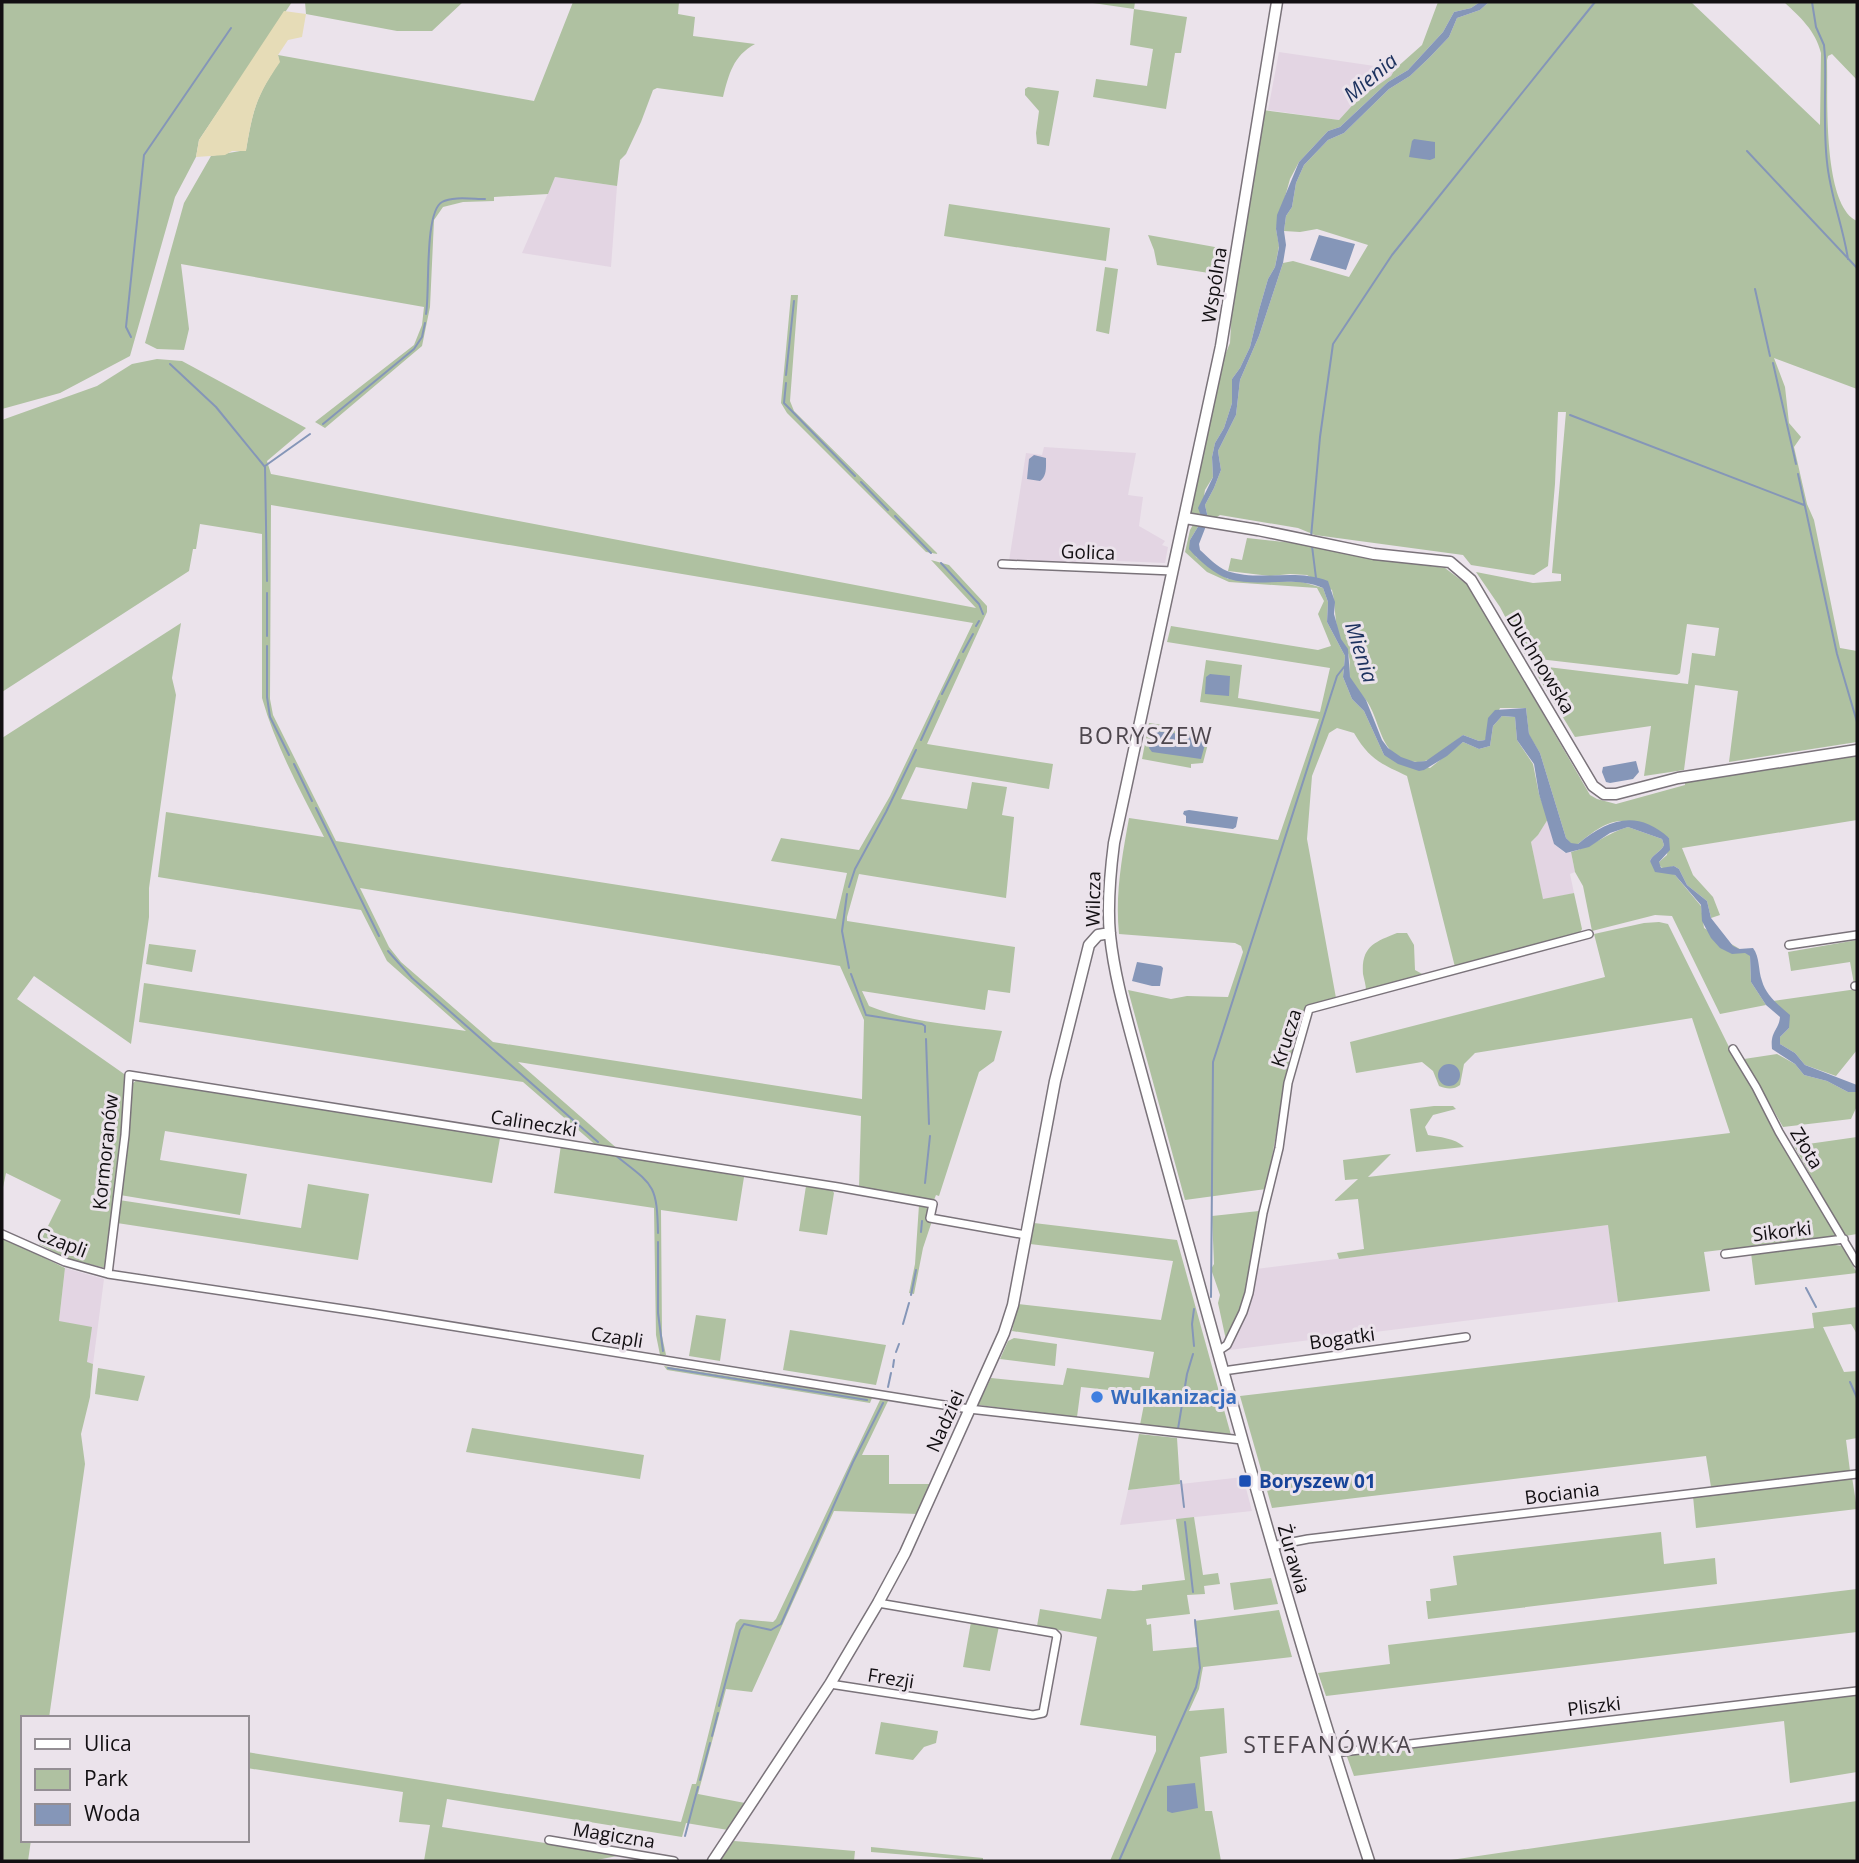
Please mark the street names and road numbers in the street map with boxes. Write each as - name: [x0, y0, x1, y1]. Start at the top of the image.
- street label: Wspólna: [1195, 245, 1233, 325]
- street label: Golica: [1060, 538, 1116, 566]
- street label: Duchnowska: [1501, 608, 1581, 718]
- street label: Wilcza: [1080, 871, 1106, 927]
- street label: Krucza: [1264, 1006, 1308, 1070]
- street label: Kormoranów: [86, 1093, 124, 1211]
- street label: Calineczki: [489, 1103, 579, 1143]
- street label: Złota: [1784, 1122, 1830, 1174]
- street label: Sikorki: [1751, 1214, 1813, 1248]
- street label: Czapli: [33, 1220, 91, 1264]
- street label: Czapli: [589, 1320, 645, 1354]
- street label: Bogatki: [1307, 1321, 1377, 1355]
- street label: Nadziei: [920, 1386, 970, 1456]
- street label: Bociania: [1523, 1476, 1601, 1510]
- street label: Żurawia: [1272, 1521, 1316, 1597]
- street label: Frezji: [866, 1662, 916, 1694]
- street label: Pliszki: [1566, 1690, 1622, 1722]
- street label: Magiczna: [571, 1816, 657, 1854]

